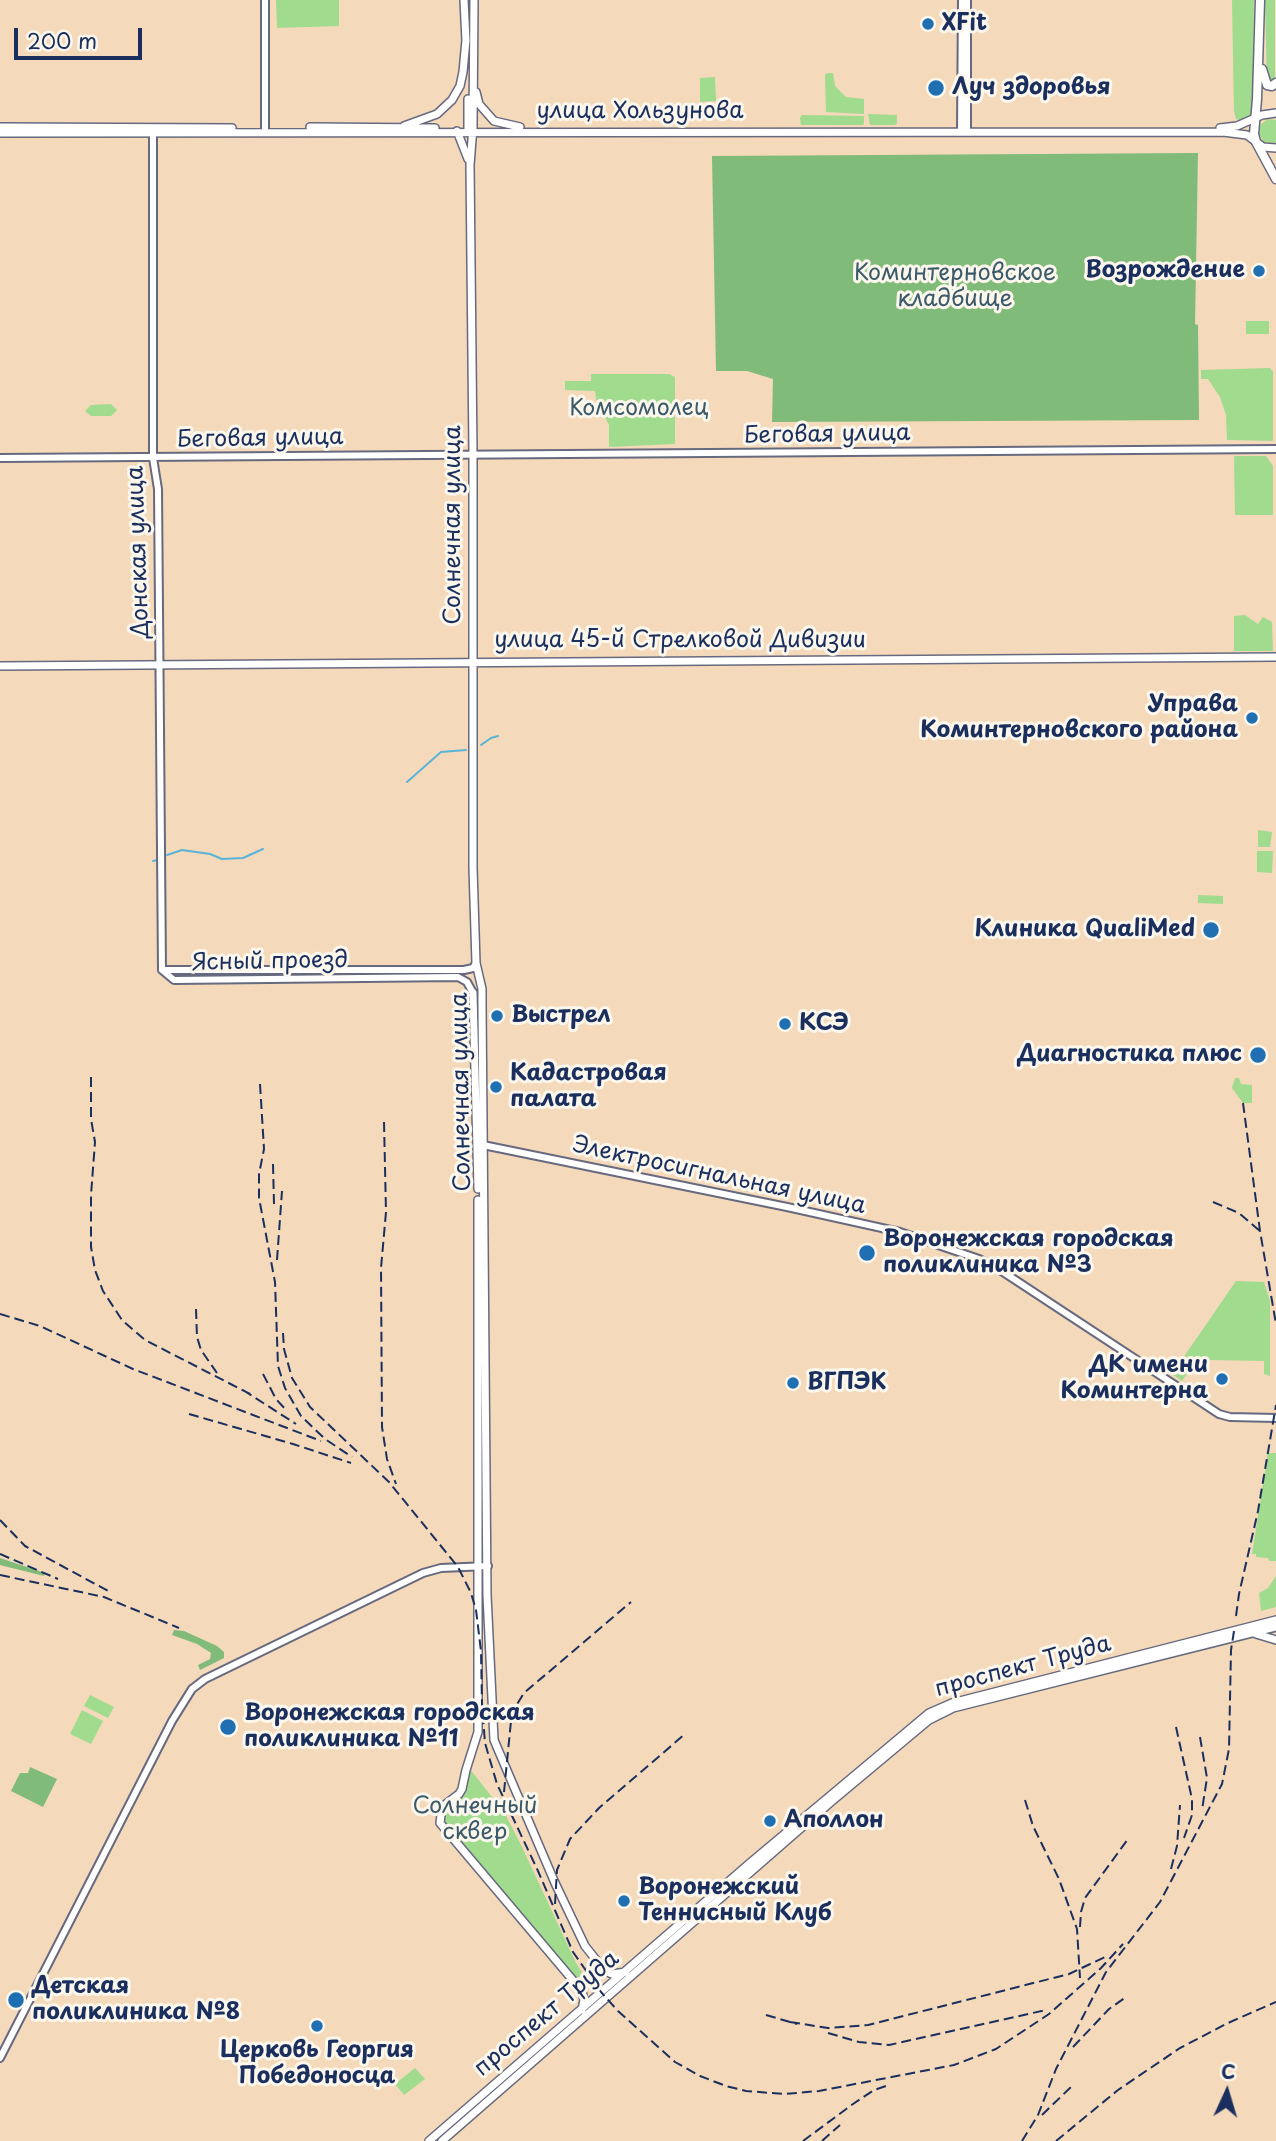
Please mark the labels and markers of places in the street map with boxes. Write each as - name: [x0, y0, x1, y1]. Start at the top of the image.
- place label: XFit: [942, 10, 987, 38]
- marker: XFit: [920, 16, 936, 32]
- place label: Луч здоровья: [952, 74, 1111, 102]
- marker: Луч здоровья: [926, 78, 946, 98]
- place label: Возрождение: [1085, 257, 1245, 285]
- marker: Возрождение: [1251, 263, 1267, 279]
- place label: Управа Коминтерновского района: [920, 691, 1238, 745]
- marker: Управа Коминтерновского района: [1244, 710, 1260, 726]
- place label: Клиника QualiMed: [974, 916, 1195, 944]
- marker: Клиника QualiMed: [1201, 920, 1221, 940]
- place label: Выстрел: [511, 1002, 611, 1030]
- marker: Выстрел: [489, 1008, 505, 1024]
- place label: КСЭ: [799, 1010, 849, 1038]
- marker: КСЭ: [777, 1016, 793, 1032]
- place label: Диагностика плюс: [1018, 1041, 1242, 1069]
- marker: Диагностика плюс: [1248, 1045, 1268, 1065]
- place label: Кадастровая палата: [510, 1060, 667, 1114]
- marker: Кадастровая палата: [488, 1079, 504, 1095]
- place label: Воронежская городская поликлиника №3: [883, 1226, 1174, 1280]
- marker: Воронежская городская поликлиника №3: [857, 1243, 877, 1263]
- place label: ДК имени Коминтерна: [1061, 1352, 1208, 1406]
- place label: ВГПЭК: [807, 1369, 886, 1397]
- marker: ДК имени Коминтерна: [1214, 1371, 1230, 1387]
- marker: ВГПЭК: [785, 1375, 801, 1391]
- place label: Воронежская городская поликлиника №11: [244, 1700, 535, 1754]
- marker: Воронежская городская поликлиника №11: [218, 1717, 238, 1737]
- place label: Аполлон: [784, 1807, 883, 1835]
- marker: Аполлон: [762, 1813, 778, 1829]
- place label: Воронежский Теннисный Клуб: [638, 1874, 832, 1928]
- marker: Воронежский Теннисный Клуб: [616, 1893, 632, 1909]
- place label: Детская поликлиника №8: [32, 1973, 240, 2027]
- marker: Детская поликлиника №8: [6, 1990, 26, 2010]
- marker: Церковь Георгия Победоносца: [309, 2018, 325, 2034]
- place label: Церковь Георгия Победоносца: [220, 2037, 414, 2091]

